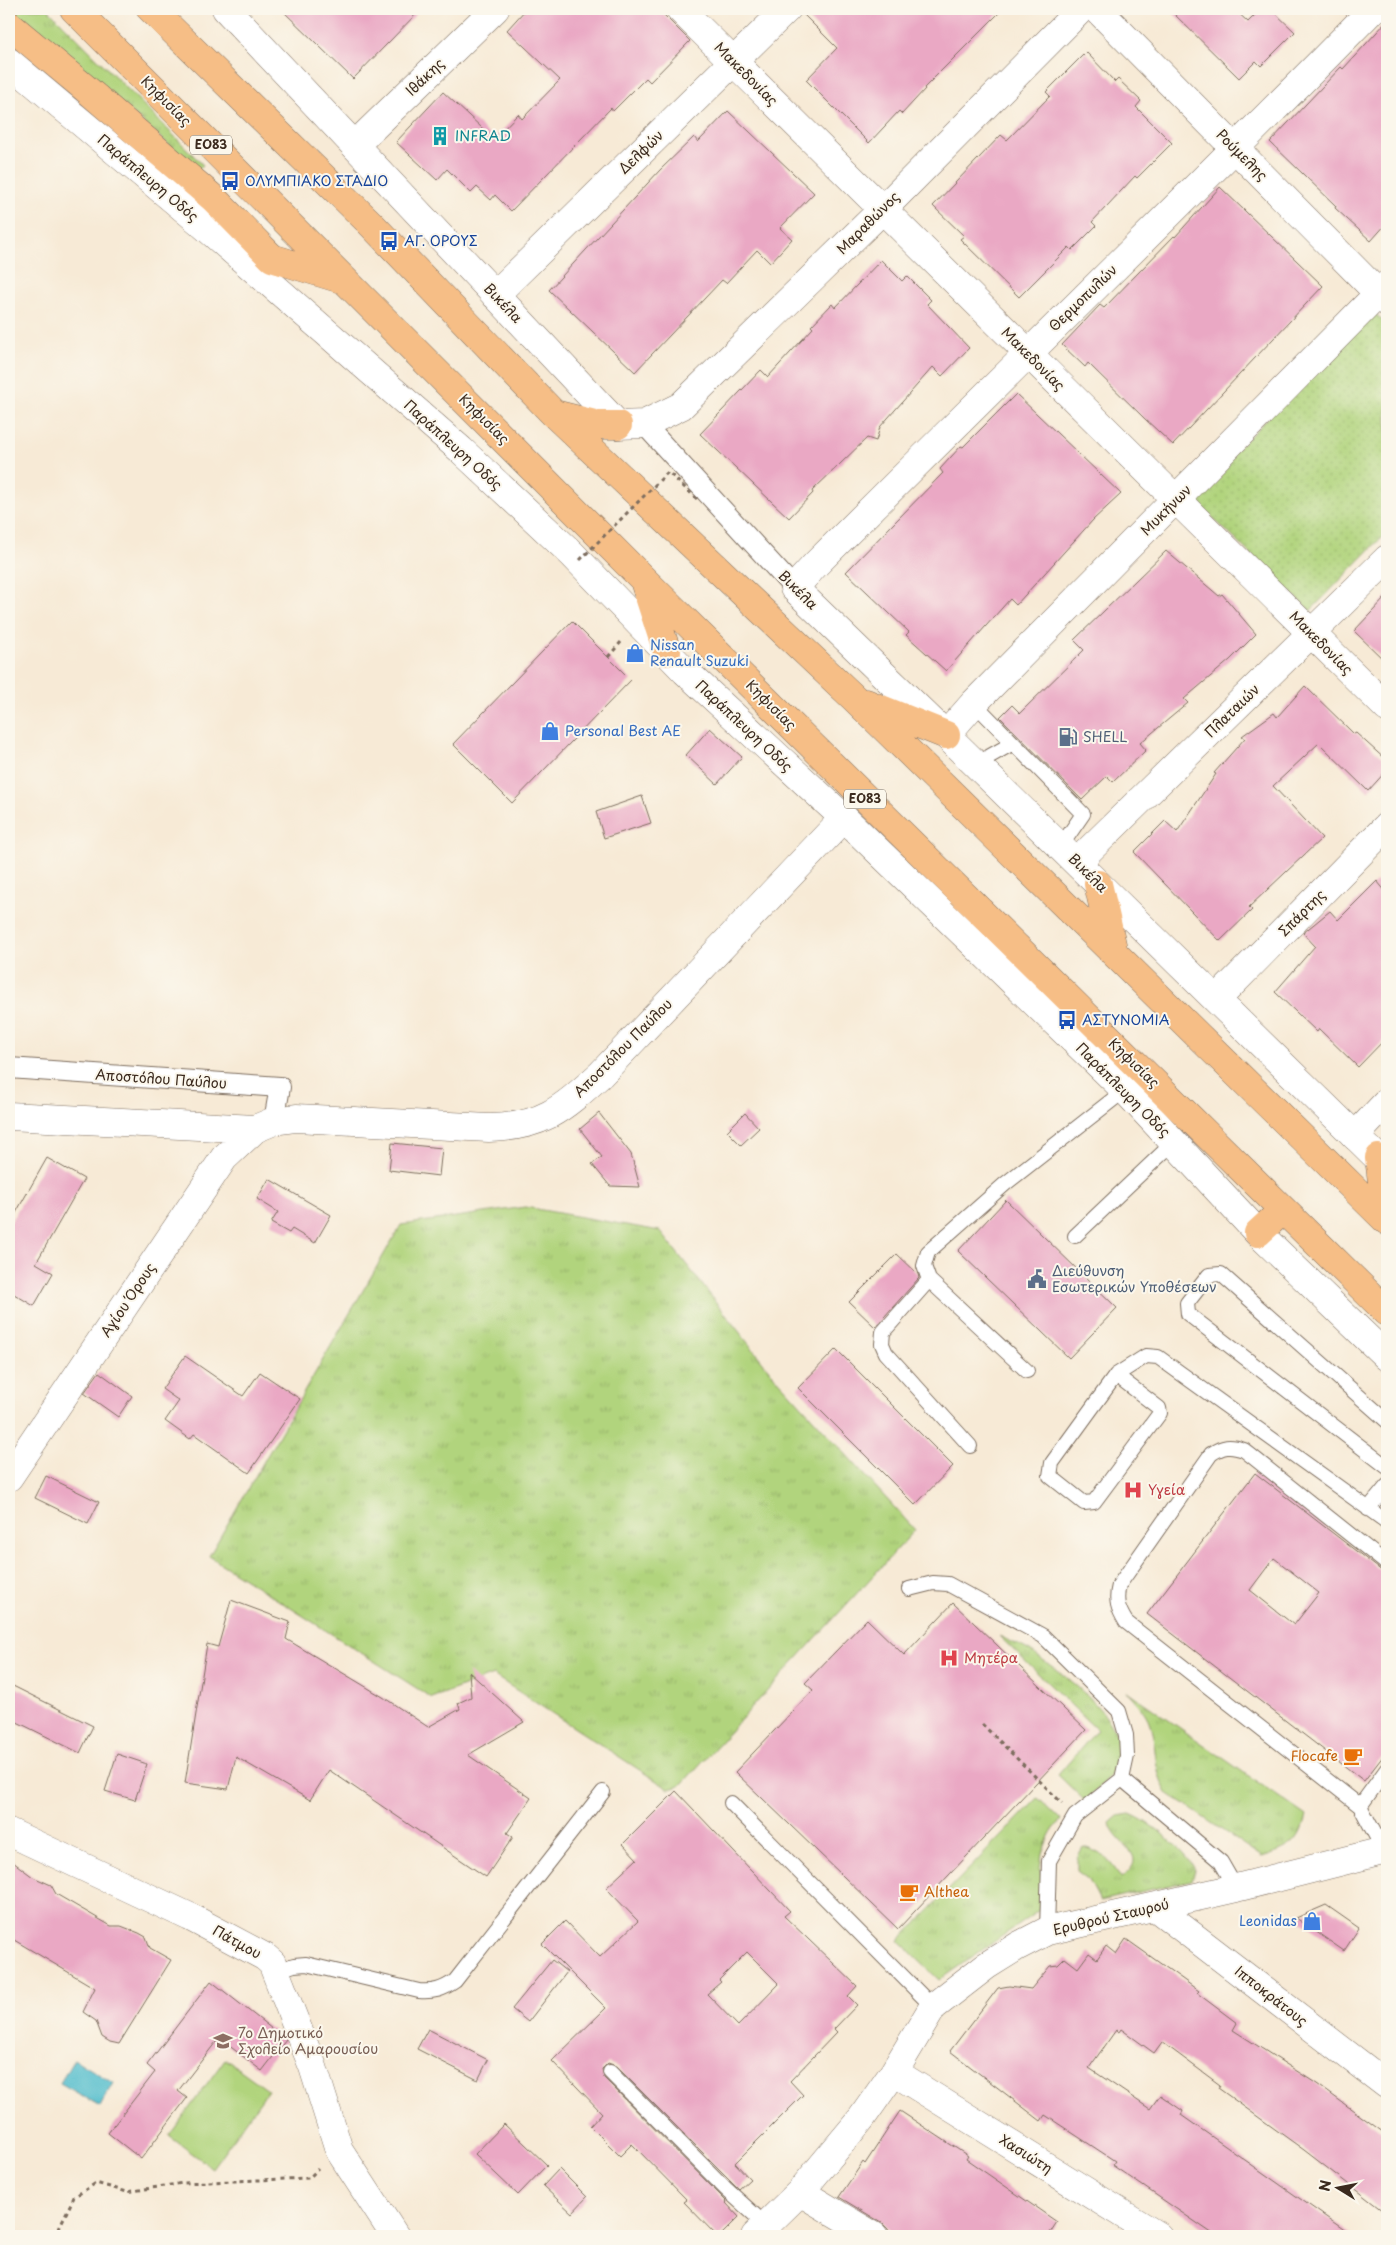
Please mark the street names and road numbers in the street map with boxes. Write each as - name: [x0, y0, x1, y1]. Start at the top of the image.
- street label: Μακεδονίας: [710, 37, 783, 110]
- street label: Ιθάκης: [401, 53, 449, 100]
- street label: Κηφισίας: [136, 71, 196, 131]
- street label: Ρούμελης: [1212, 124, 1273, 185]
- street label: Δελφών: [613, 125, 668, 178]
- street label: Παράπλευρη Οδός: [93, 129, 203, 226]
- road number: ΕΟ83: [190, 136, 232, 154]
- street label: Μαραθώνος: [831, 186, 904, 259]
- street label: Θερμοπυλών: [1044, 259, 1122, 336]
- street label: Βικέλα: [479, 278, 527, 327]
- street label: Μακεδονίας: [997, 322, 1070, 395]
- street label: Κηφισίας: [454, 389, 514, 449]
- street label: Παράπλευρη Οδός: [400, 395, 507, 495]
- street label: Μυκήνων: [1135, 479, 1196, 540]
- street label: Βικέλα: [774, 565, 823, 614]
- street label: Μακεδονίας: [1285, 606, 1358, 679]
- street label: Παράπλευρη Οδός: [691, 675, 798, 776]
- street label: Κηφισίας: [741, 675, 801, 735]
- street label: Πλαταιών: [1199, 679, 1264, 742]
- road number: ΕΟ83: [844, 790, 886, 809]
- street label: Βικέλα: [1064, 848, 1113, 897]
- street label: Σπάρτης: [1273, 884, 1330, 941]
- street label: Αποστόλου Παύλου: [569, 994, 677, 1102]
- street label: Κηφισίας: [1104, 1033, 1165, 1092]
- street label: Παράπλευρη Οδός: [1071, 1038, 1175, 1142]
- street label: Αποστόλου Παύλου: [95, 1063, 228, 1094]
- street label: Αγίου Όρους: [95, 1258, 160, 1341]
- street label: Ερυθρού Σταυρού: [1051, 1893, 1171, 1940]
- street label: Πάτμου: [209, 1920, 265, 1964]
- street label: Ιπποκράτους: [1230, 1960, 1312, 2031]
- street label: Χασιώτη: [996, 2129, 1057, 2178]

